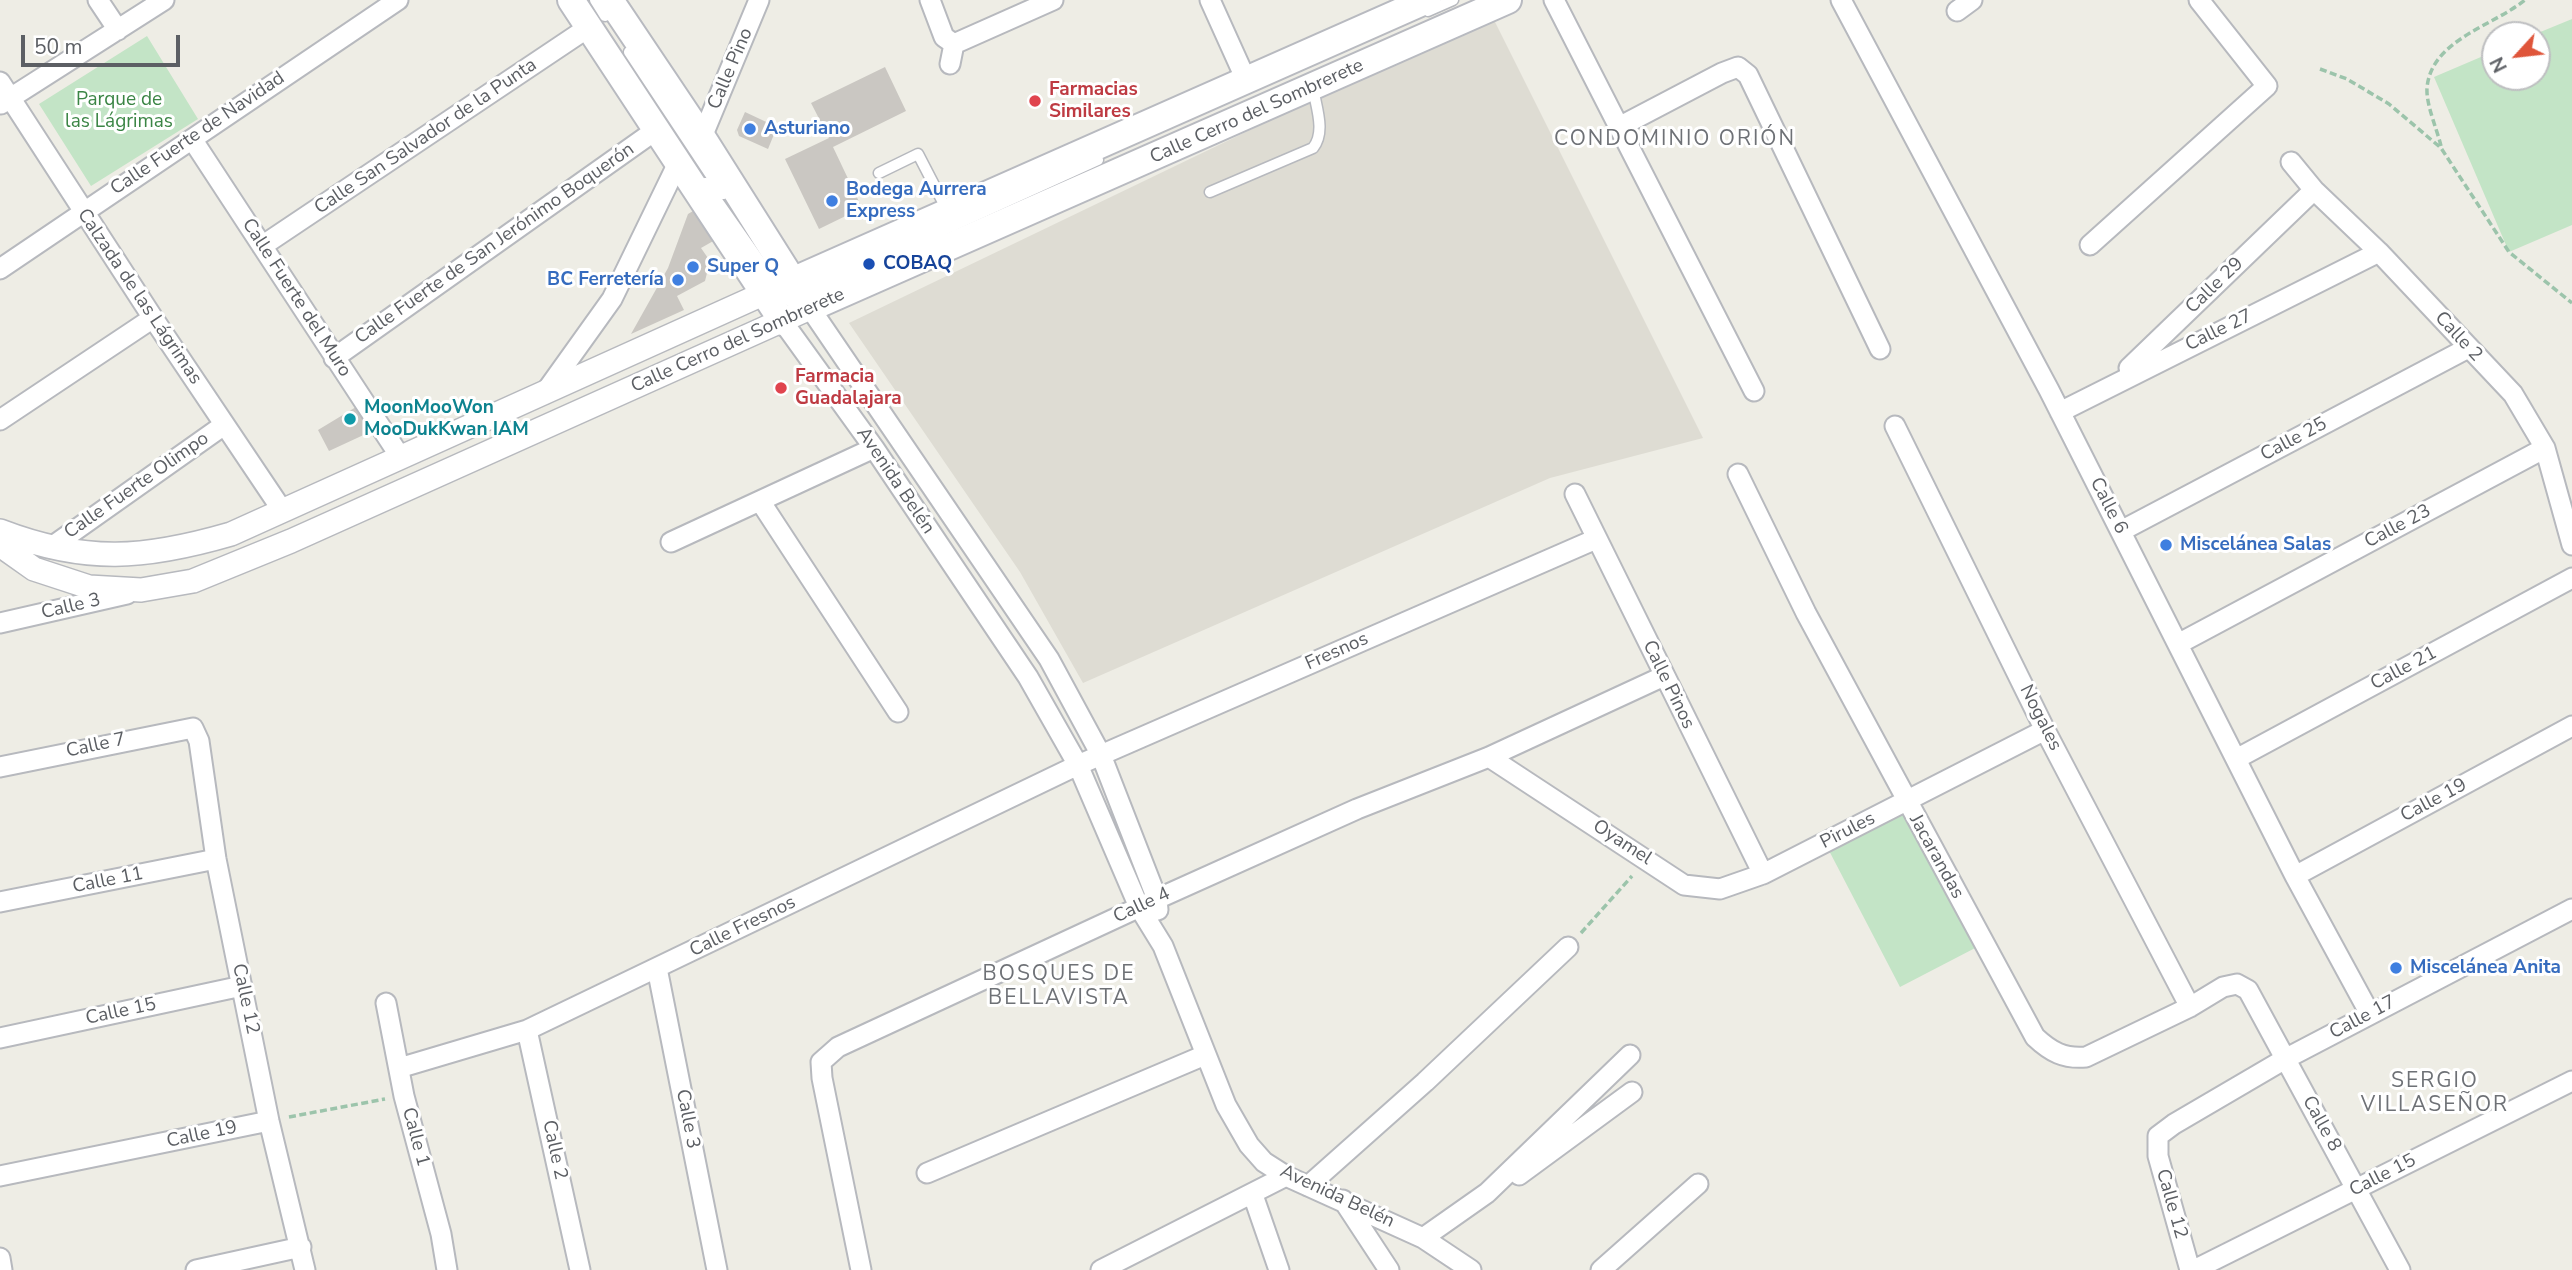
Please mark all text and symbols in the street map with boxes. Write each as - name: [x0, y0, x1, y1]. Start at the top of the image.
- scale bar: [24, 21, 184, 65]
- north arrow: [2481, 21, 2551, 91]
- street label: Calle Pino: [704, 25, 758, 113]
- text: 50 m: [34, 33, 83, 61]
- text: N: [2484, 52, 2514, 77]
- street label: Calle San Salvador de la Punta: [311, 54, 541, 220]
- street label: Calle Cerro del Sombrerete: [1147, 55, 1367, 169]
- street label: Calle Fuerte de Navidad: [107, 67, 289, 201]
- place label: Farmacias Similares: [1049, 79, 1138, 123]
- park label: Parque de las Lágrimas: [65, 89, 173, 133]
- marker: Farmacias Similares: [1027, 93, 1043, 109]
- place label: Asturiano: [764, 118, 850, 140]
- marker: Asturiano: [742, 121, 758, 137]
- district label: CONDOMINIO ORIÓN: [1556, 127, 1794, 153]
- street label: Calle Fuerte de San Jerónimo Boquerón: [351, 138, 639, 350]
- place label: Bodega Aurrera Express: [846, 179, 987, 223]
- marker: Bodega Aurrera Express: [824, 193, 840, 209]
- street label: Calzada de las Lágrimas: [72, 205, 206, 389]
- street label: Calle Fuerte del Muro: [236, 214, 356, 382]
- place label: COBAQ: [883, 253, 952, 275]
- street label: Calle 29: [2181, 253, 2249, 319]
- place label: Super Q: [707, 256, 779, 278]
- marker: COBAQ: [861, 256, 877, 272]
- marker: Super Q: [685, 259, 701, 275]
- place label: BC Ferretería: [547, 269, 664, 291]
- marker: BC Ferretería: [670, 272, 686, 288]
- street label: Calle Cerro del Sombrerete: [628, 284, 848, 398]
- street label: Calle 27: [2182, 305, 2256, 357]
- street label: Calle 2: [2429, 307, 2487, 367]
- place label: Farmacia Guadalajara: [795, 366, 902, 410]
- marker: Farmacia Guadalajara: [773, 380, 789, 396]
- place label: MoonMooWon MooDukKwan IAM: [364, 397, 529, 441]
- marker: MoonMooWon MooDukKwan IAM: [342, 411, 358, 427]
- street label: Calle 25: [2257, 413, 2331, 467]
- street label: Avenida Belén: [851, 423, 939, 539]
- street label: Calle Fuerte Olimpo: [60, 428, 214, 544]
- street label: Calle 6: [2084, 474, 2132, 538]
- street label: Calle 23: [2361, 500, 2435, 554]
- place label: Miscelánea Salas: [2180, 534, 2331, 556]
- marker: Miscelánea Salas: [2158, 537, 2174, 553]
- street label: Calle 3: [39, 589, 103, 625]
- street label: Fresnos: [1302, 628, 1372, 676]
- street label: Calle Pinos: [1637, 637, 1699, 733]
- street label: Calle 21: [2367, 642, 2441, 696]
- street label: Nogales: [2014, 681, 2066, 755]
- street label: Calle 7: [64, 729, 128, 763]
- street label: Calle 19: [2397, 774, 2471, 828]
- street label: Pirules: [1817, 808, 1879, 854]
- street label: Jacarandas: [1904, 811, 1968, 903]
- street label: Oyamel: [1588, 815, 1656, 871]
- street label: Calle 11: [71, 863, 145, 899]
- street label: Calle 4: [1110, 883, 1174, 929]
- street label: Calle Fresnos: [686, 891, 800, 963]
- place label: Miscelánea Anita: [2410, 957, 2561, 979]
- marker: Miscelánea Anita: [2388, 960, 2404, 976]
- street label: Calle 12: [226, 962, 264, 1036]
- district label: BOSQUES DE BELLAVISTA: [984, 962, 1134, 1012]
- street label: Calle 17: [2326, 991, 2400, 1045]
- street label: Calle 15: [84, 993, 158, 1031]
- district label: SERGIO VILLASEÑOR: [2362, 1069, 2508, 1119]
- street label: Calle 3: [670, 1087, 704, 1151]
- street label: Calle 8: [2296, 1092, 2346, 1156]
- street label: Calle 1: [396, 1105, 434, 1169]
- street label: Calle 19: [165, 1116, 239, 1154]
- street label: Calle 2: [537, 1118, 571, 1182]
- street label: Calle 15: [2346, 1150, 2420, 1202]
- street label: Avenida Belén: [1276, 1161, 1398, 1233]
- street label: Calle 12: [2150, 1166, 2192, 1242]

